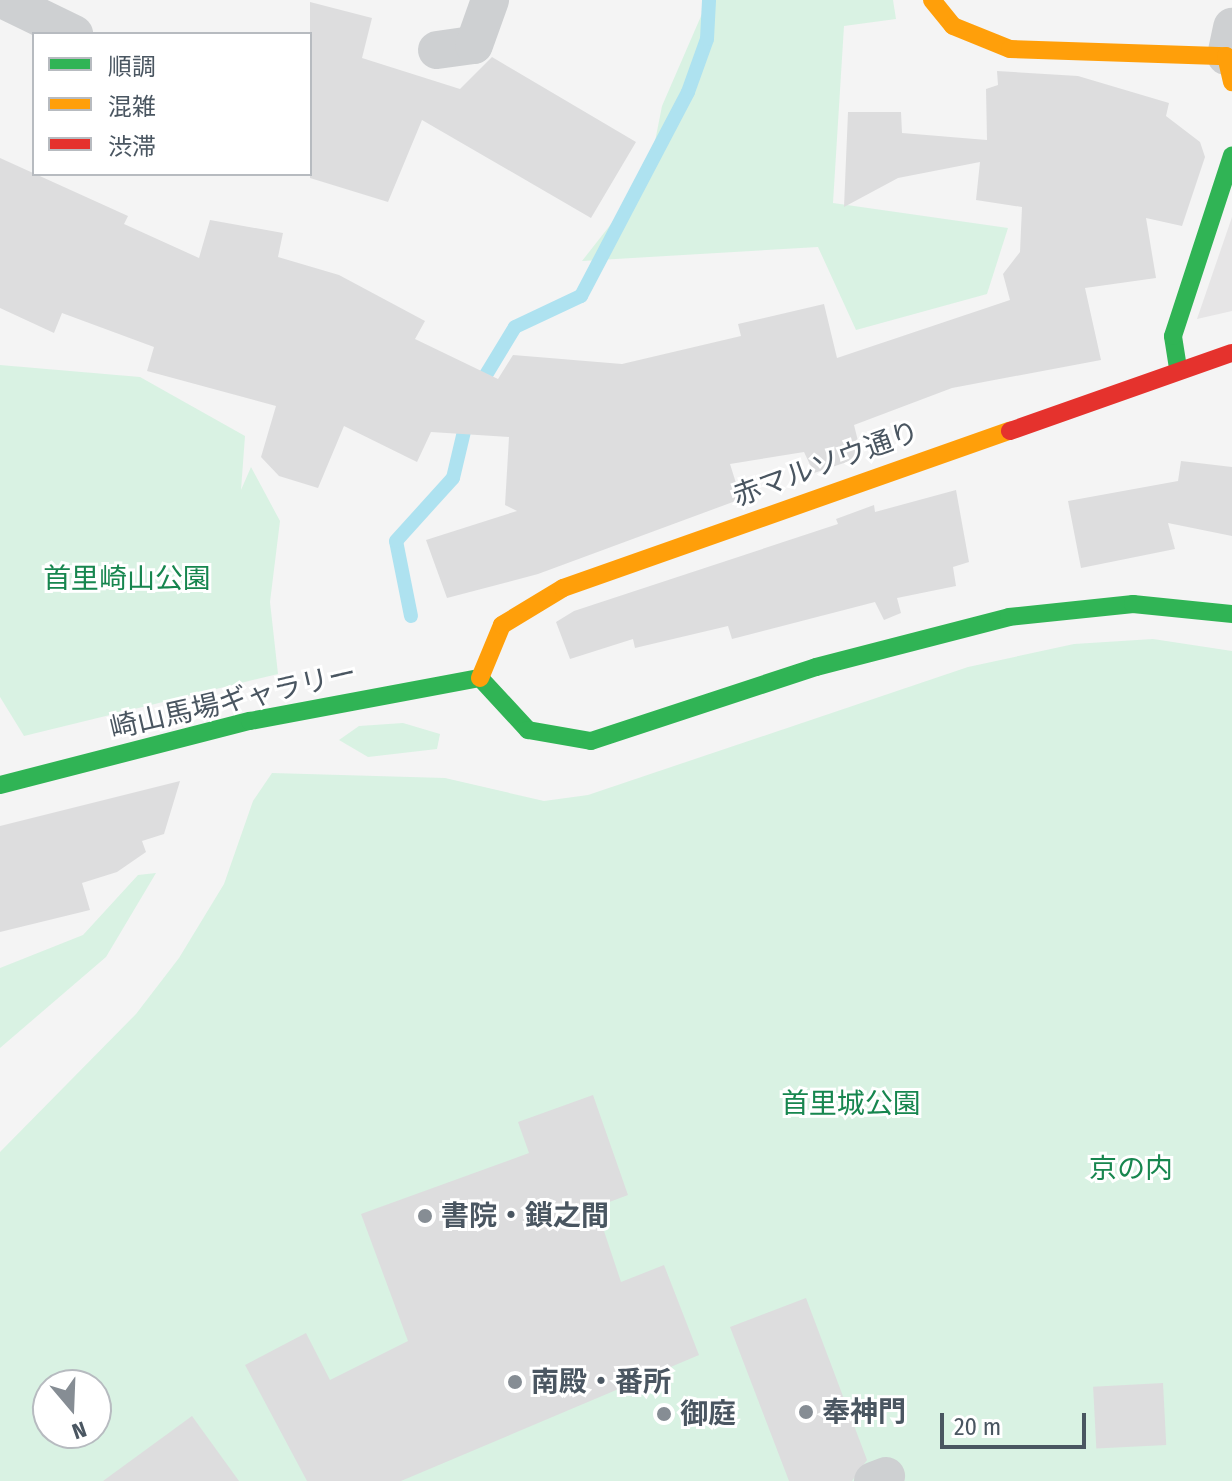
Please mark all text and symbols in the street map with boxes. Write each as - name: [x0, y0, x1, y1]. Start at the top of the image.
- legend: [32, 32, 312, 176]
- text: 順調: [108, 53, 156, 81]
- text: 混雑: [108, 93, 156, 121]
- text: 渋滞: [108, 133, 156, 161]
- street label: 赤マルソウ通り: [728, 415, 924, 513]
- park label: 首里崎山公園: [43, 562, 211, 596]
- street label: 崎山馬場ギャラリー: [106, 656, 360, 746]
- park label: 首里城公園: [781, 1087, 921, 1121]
- park label: 京の内: [1089, 1152, 1173, 1186]
- place label: 書院・鎖之間: [441, 1199, 609, 1233]
- marker: 書院・鎖之間: [416, 1207, 434, 1225]
- place label: 南殿・番所: [531, 1365, 671, 1399]
- north arrow: [32, 1369, 112, 1449]
- marker: 南殿・番所: [506, 1373, 524, 1391]
- place label: 奉神門: [822, 1395, 906, 1429]
- place label: 御庭: [680, 1397, 736, 1431]
- scale bar: [944, 1397, 1090, 1447]
- marker: 奉神門: [797, 1403, 815, 1421]
- marker: 御庭: [655, 1405, 673, 1423]
- text: 20 m: [954, 1413, 1001, 1441]
- text: N: [69, 1415, 90, 1445]

